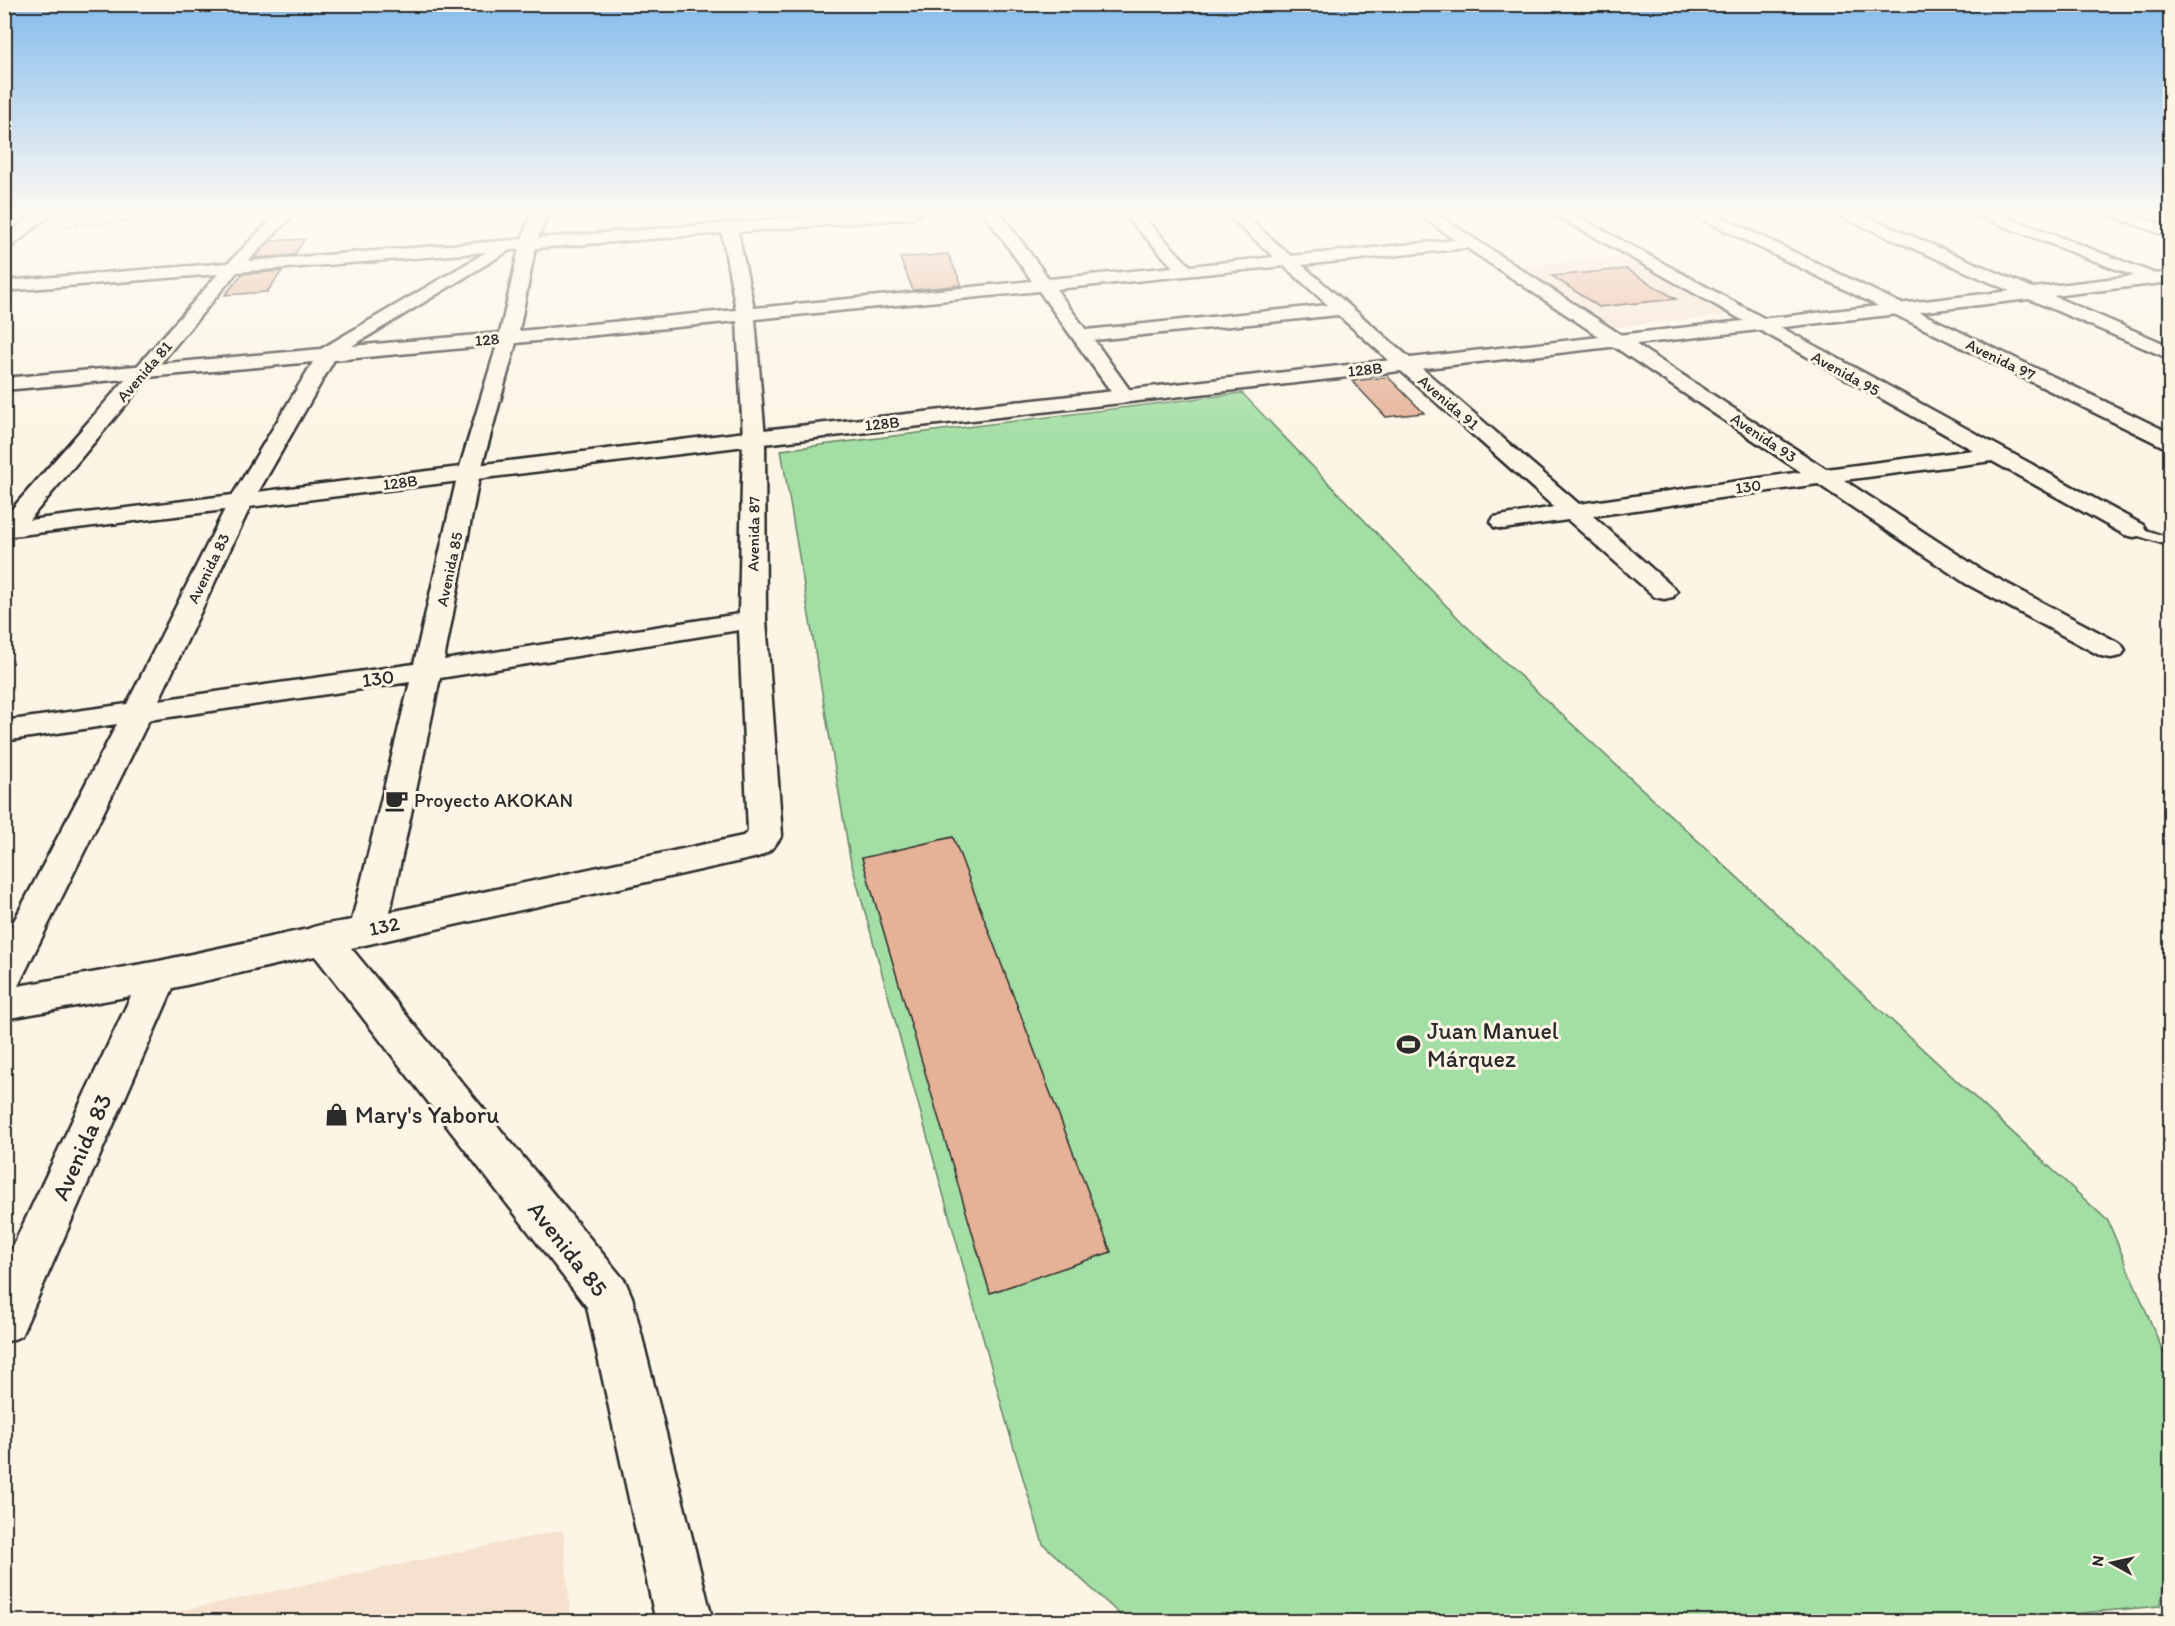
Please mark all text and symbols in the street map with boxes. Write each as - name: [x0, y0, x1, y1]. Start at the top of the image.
- street label: 128: [474, 329, 500, 350]
- street label: Avenida 97: [1963, 335, 2039, 384]
- street label: Avenida 81: [113, 337, 176, 406]
- street label: Avenida 95: [1808, 347, 1883, 400]
- street label: 128B: [1347, 358, 1383, 381]
- street label: Avenida 91: [1414, 371, 1483, 434]
- street label: Avenida 93: [1727, 408, 1801, 467]
- street label: 128B: [864, 412, 900, 435]
- street label: 128B: [382, 471, 419, 494]
- street label: 130: [1734, 475, 1762, 498]
- street label: Avenida 87: [743, 496, 764, 572]
- street label: Avenida 83: [183, 530, 234, 606]
- street label: Avenida 85: [432, 530, 467, 608]
- street label: 130: [360, 664, 396, 692]
- cafe icon: Proyecto AKOKAN: [383, 787, 409, 813]
- place label: Proyecto AKOKAN: [414, 788, 573, 812]
- street label: 132: [366, 911, 402, 941]
- place label: Juan Manuel Márquez: [1427, 1016, 1559, 1073]
- sports icon: Juan Manuel Márquez: [1396, 1032, 1422, 1058]
- street label: Avenida 83: [45, 1089, 118, 1205]
- place label: Mary's Yaboru: [355, 1100, 499, 1129]
- shop icon: Mary's Yaboru: [324, 1102, 350, 1128]
- street label: Avenida 85: [522, 1195, 615, 1302]
- north arrow: [2082, 1533, 2142, 1593]
- text: N: [2087, 1554, 2108, 1568]

